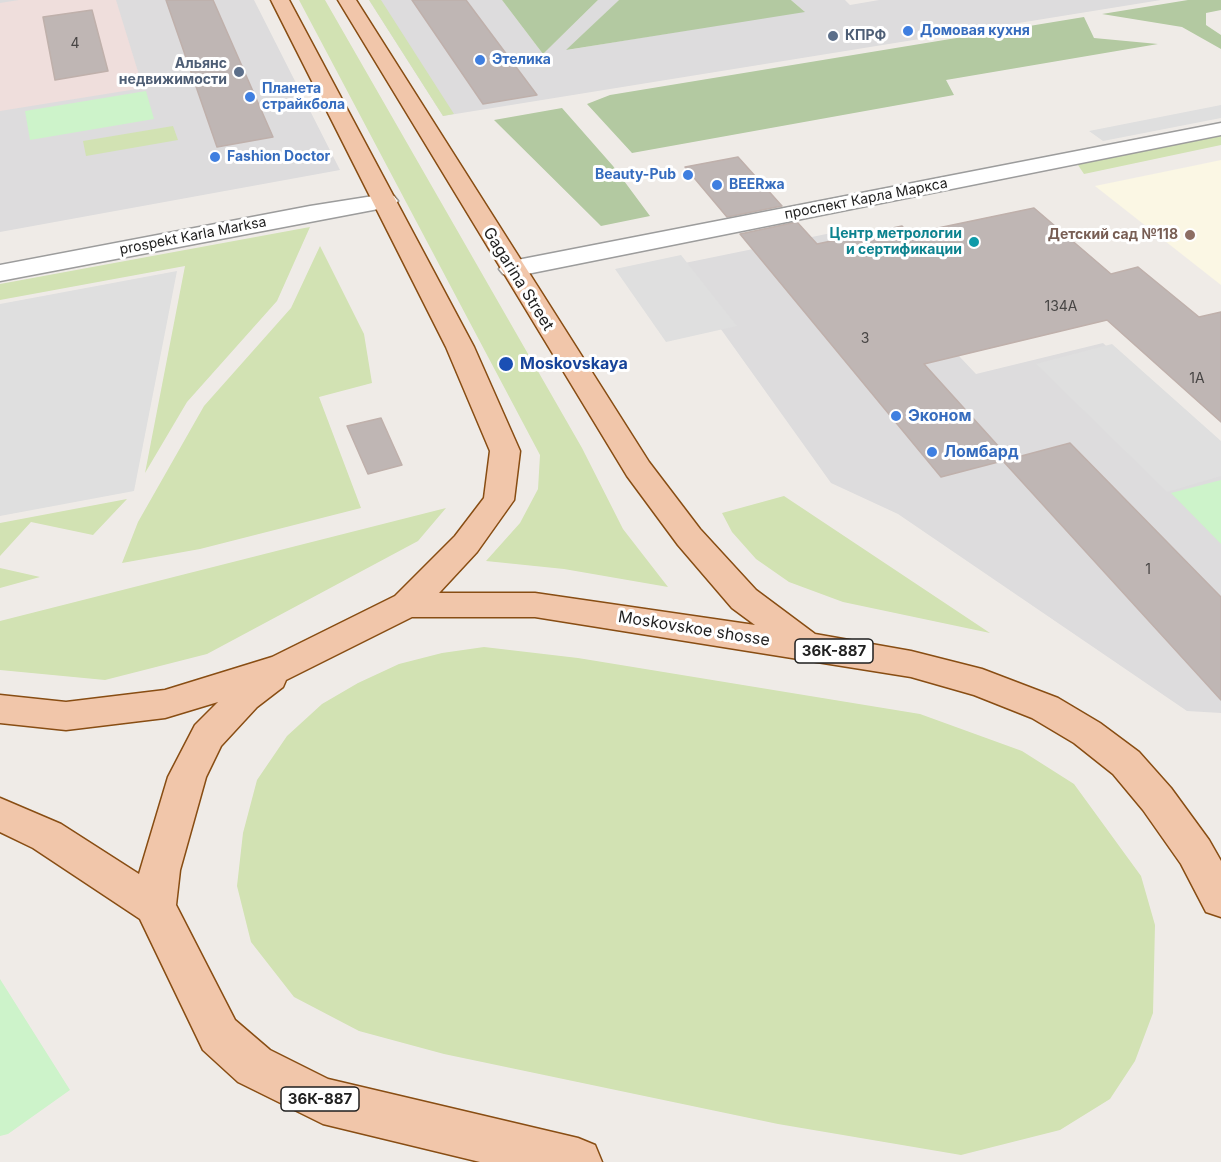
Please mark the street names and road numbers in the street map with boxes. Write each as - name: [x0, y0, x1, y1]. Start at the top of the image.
- street label: проспект Карла Маркса: [783, 175, 949, 223]
- street label: prospekt Karla Marksa: [118, 214, 268, 258]
- street label: Gagarina Street: [479, 224, 557, 334]
- street label: Moskovskoe shosse: [617, 608, 771, 650]
- road number: 36К-887: [795, 639, 873, 663]
- road number: 36К-887: [281, 1087, 359, 1111]

